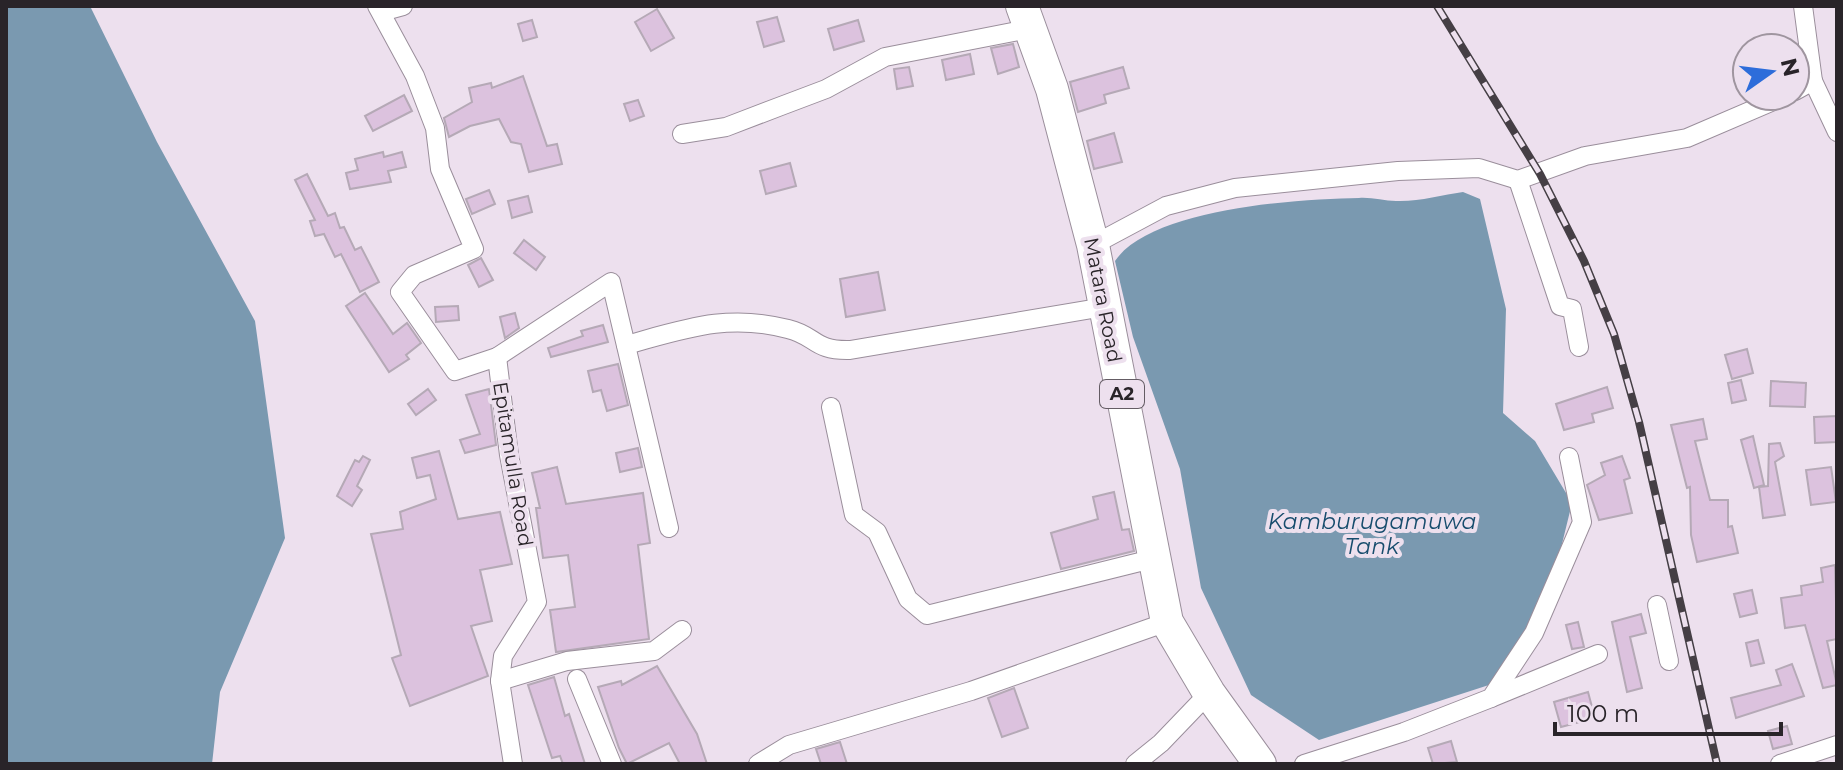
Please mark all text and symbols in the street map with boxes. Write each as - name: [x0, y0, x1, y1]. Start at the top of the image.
- north arrow: [1731, 32, 1811, 112]
- text: N: [1775, 55, 1805, 79]
- street label: Matara Road: [1079, 235, 1127, 365]
- street label: Epitamulla Road: [488, 380, 538, 548]
- road number: A2: [1100, 380, 1144, 408]
- water label: Kamburugamuwa Tank: [1268, 508, 1476, 560]
- scale bar: [1555, 686, 1781, 736]
- text: 100 m: [1567, 699, 1639, 728]

